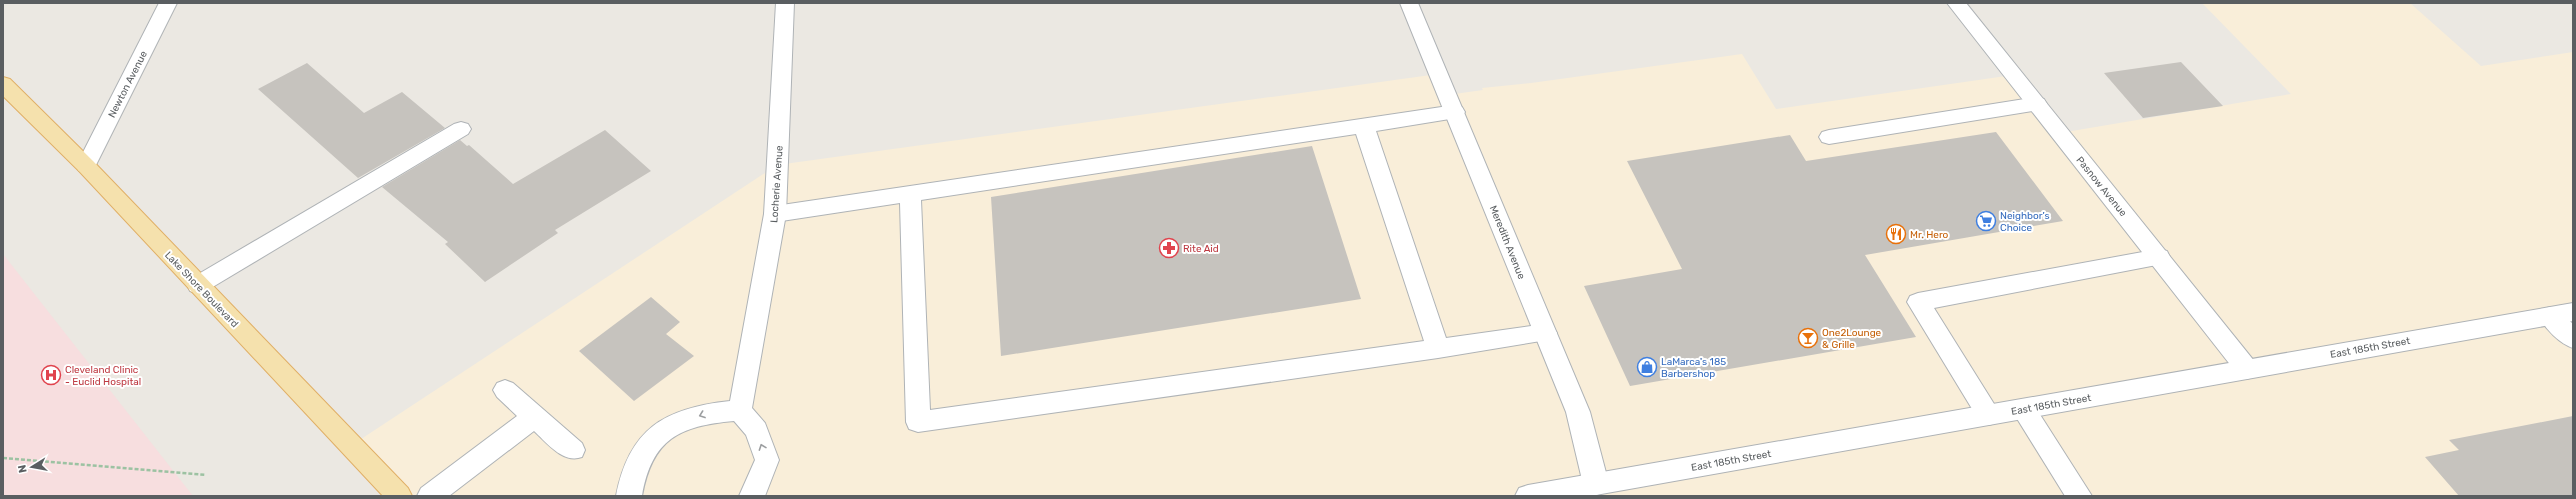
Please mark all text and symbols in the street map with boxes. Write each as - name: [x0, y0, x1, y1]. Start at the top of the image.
- street label: Newton Avenue: [106, 49, 150, 120]
- street label: Locherie Avenue: [768, 145, 786, 223]
- street label: Pasnow Avenue: [2073, 154, 2129, 219]
- street label: Meredith Avenue: [1487, 204, 1527, 281]
- supermarket icon: Neighbor's Choice: [1975, 210, 1997, 232]
- place label: Neighbor's Choice: [2000, 210, 2050, 234]
- restaurant icon: Mr. Hero: [1885, 223, 1907, 245]
- place label: Mr. Hero: [1910, 229, 1949, 241]
- pharmacy icon: Rite Aid: [1158, 237, 1180, 259]
- place label: Rite Aid: [1183, 243, 1219, 255]
- street label: Lake Shore Boulevard: [162, 249, 241, 330]
- bar icon: One2Lounge & Grille: [1797, 327, 1819, 349]
- place label: One2Lounge & Grille: [1822, 327, 1882, 351]
- street label: East 185th Street: [2329, 335, 2411, 361]
- shop icon: LaMarca's 185 Barbershop: [1636, 356, 1658, 378]
- place label: LaMarca's 185 Barbershop: [1661, 356, 1726, 380]
- hospital icon: Cleveland Clinic - Euclid Hospital: [40, 364, 62, 386]
- place label: Cleveland Clinic - Euclid Hospital: [65, 364, 141, 388]
- street label: East 185th Street: [2010, 392, 2092, 418]
- one-way arrow: [698, 410, 705, 418]
- one-way arrow: [759, 444, 767, 451]
- north arrow: [12, 447, 52, 487]
- street label: East 185th Street: [1690, 448, 1772, 474]
- text: N: [16, 464, 30, 474]

